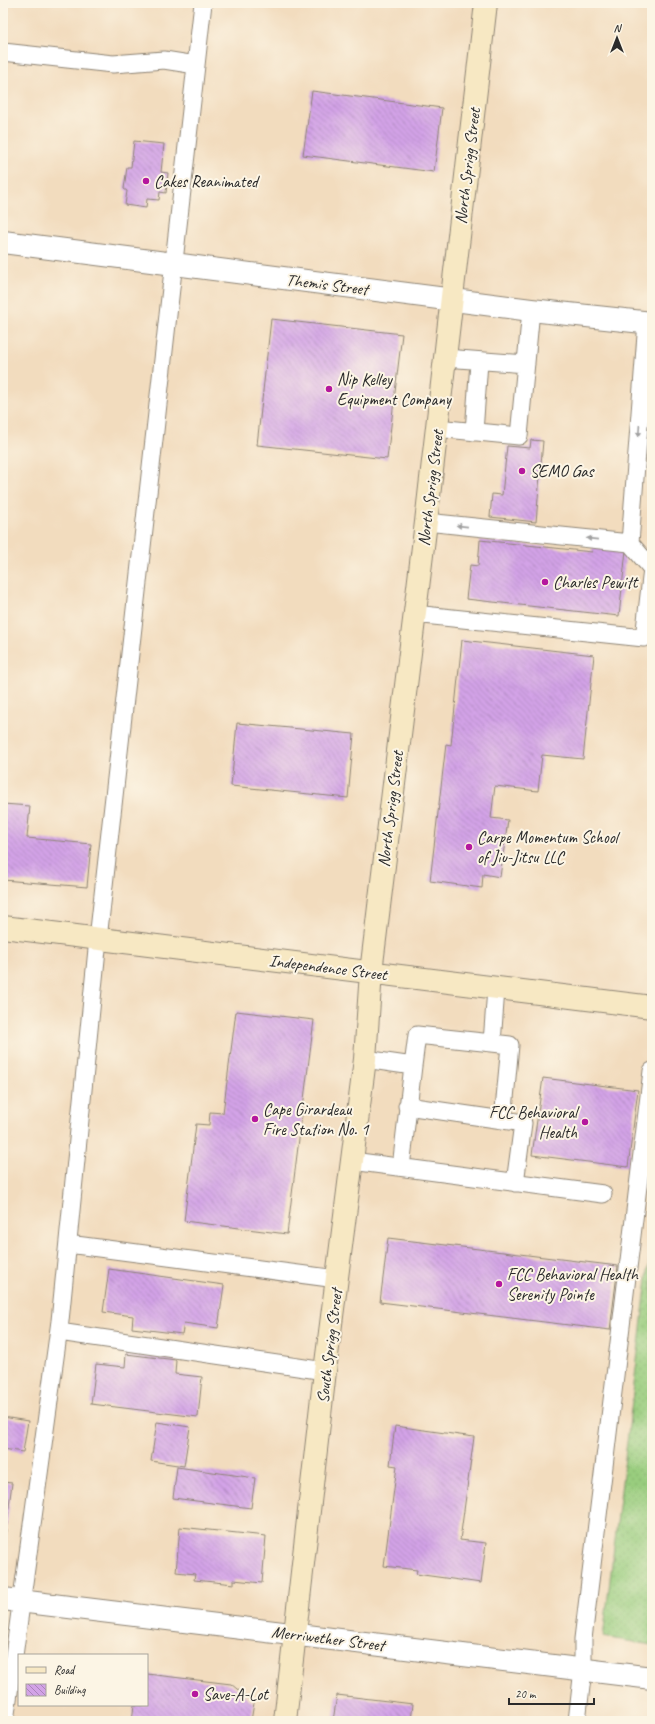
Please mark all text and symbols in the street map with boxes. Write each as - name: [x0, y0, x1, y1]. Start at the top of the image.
- north arrow: [597, 18, 637, 58]
- text: N: [614, 21, 623, 35]
- street label: North Sprigg Street: [450, 105, 485, 225]
- place label: Cakes Reanimated: [154, 171, 260, 192]
- marker: Cakes Reanimated: [141, 176, 151, 186]
- street label: Themis Street: [285, 269, 371, 300]
- place label: Nip Kelley Equipment Company: [337, 369, 452, 410]
- marker: Nip Kelley Equipment Company: [324, 384, 334, 394]
- one-way arrow: [635, 425, 642, 437]
- street label: North Sprigg Street: [413, 427, 448, 547]
- place label: SEMO Gas: [530, 461, 596, 482]
- marker: SEMO Gas: [517, 466, 527, 476]
- one-way arrow: [456, 523, 468, 529]
- one-way arrow: [586, 535, 598, 542]
- place label: Charles Pewitt: [553, 572, 640, 593]
- marker: Charles Pewitt: [540, 577, 550, 587]
- street label: North Sprigg Street: [373, 748, 408, 868]
- place label: Carpe Momentum School of Jiu-Jitsu LLC: [477, 827, 621, 868]
- marker: Carpe Momentum School of Jiu-Jitsu LLC: [464, 842, 474, 852]
- street label: Independence Street: [268, 950, 390, 985]
- place label: Cape Girardeau Fire Station No. 1: [263, 1099, 370, 1140]
- place label: FCC Behavioral Health: [489, 1102, 580, 1143]
- marker: Cape Girardeau Fire Station No. 1: [250, 1114, 260, 1124]
- marker: FCC Behavioral Health: [580, 1117, 590, 1127]
- place label: FCC Behavioral Health Serenity Pointe: [507, 1264, 639, 1305]
- marker: FCC Behavioral Health Serenity Pointe: [494, 1279, 504, 1289]
- street label: South Sprigg Street: [312, 1285, 347, 1404]
- street label: Merriwether Street: [270, 1621, 388, 1656]
- legend: [18, 1654, 148, 1706]
- text: Road: [54, 1662, 76, 1678]
- scale bar: [509, 1680, 594, 1706]
- text: Building: [54, 1682, 86, 1698]
- place label: Save-A-Lot: [203, 1684, 270, 1705]
- text: 20 m: [515, 1686, 537, 1702]
- marker: Save-A-Lot: [190, 1689, 200, 1699]

